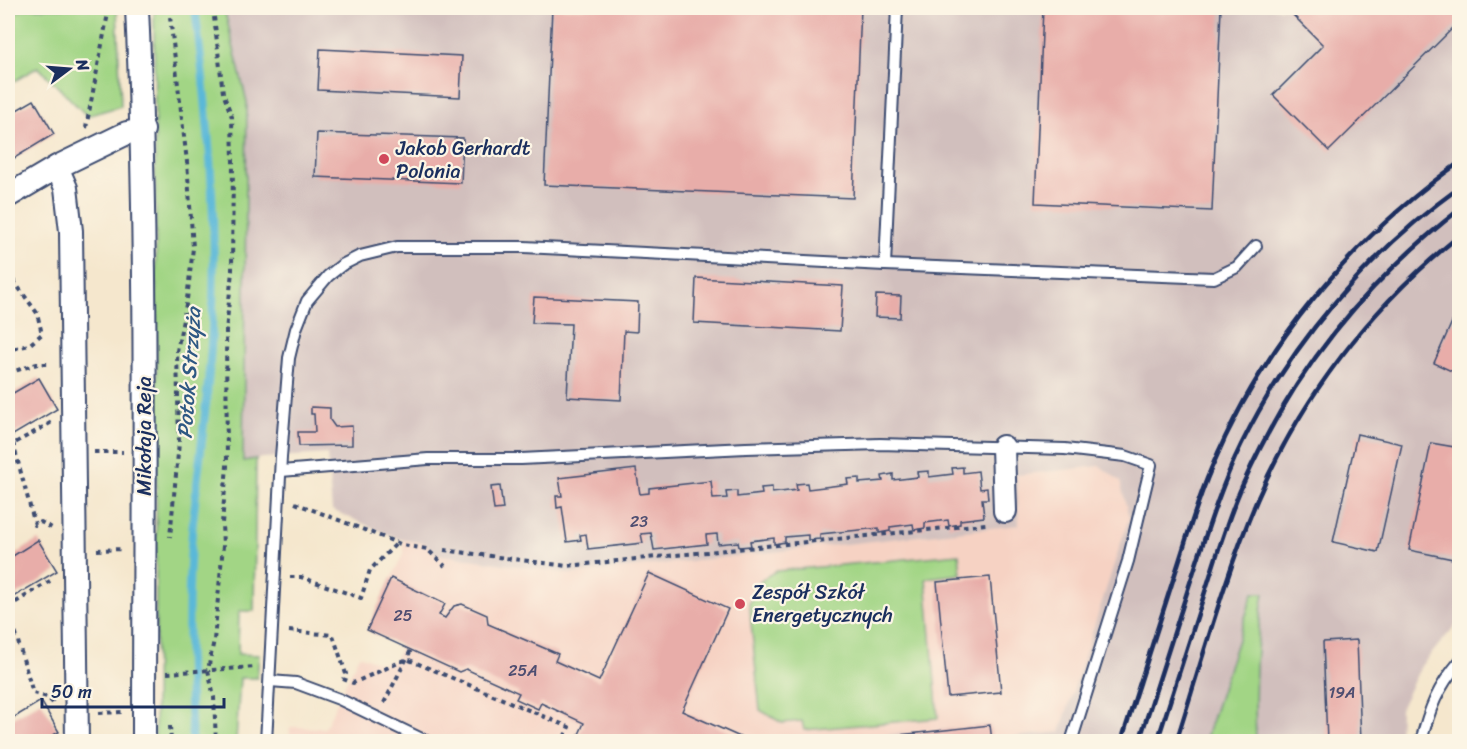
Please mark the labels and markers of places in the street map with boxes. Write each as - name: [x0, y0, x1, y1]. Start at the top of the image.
- place label: Jakob Gerhardt Polonia: [395, 131, 531, 189]
- marker: Jakob Gerhardt Polonia: [377, 152, 391, 166]
- place label: Zespół Szkół Energetycznych: [752, 575, 893, 633]
- marker: Zespół Szkół Energetycznych: [733, 597, 747, 611]

